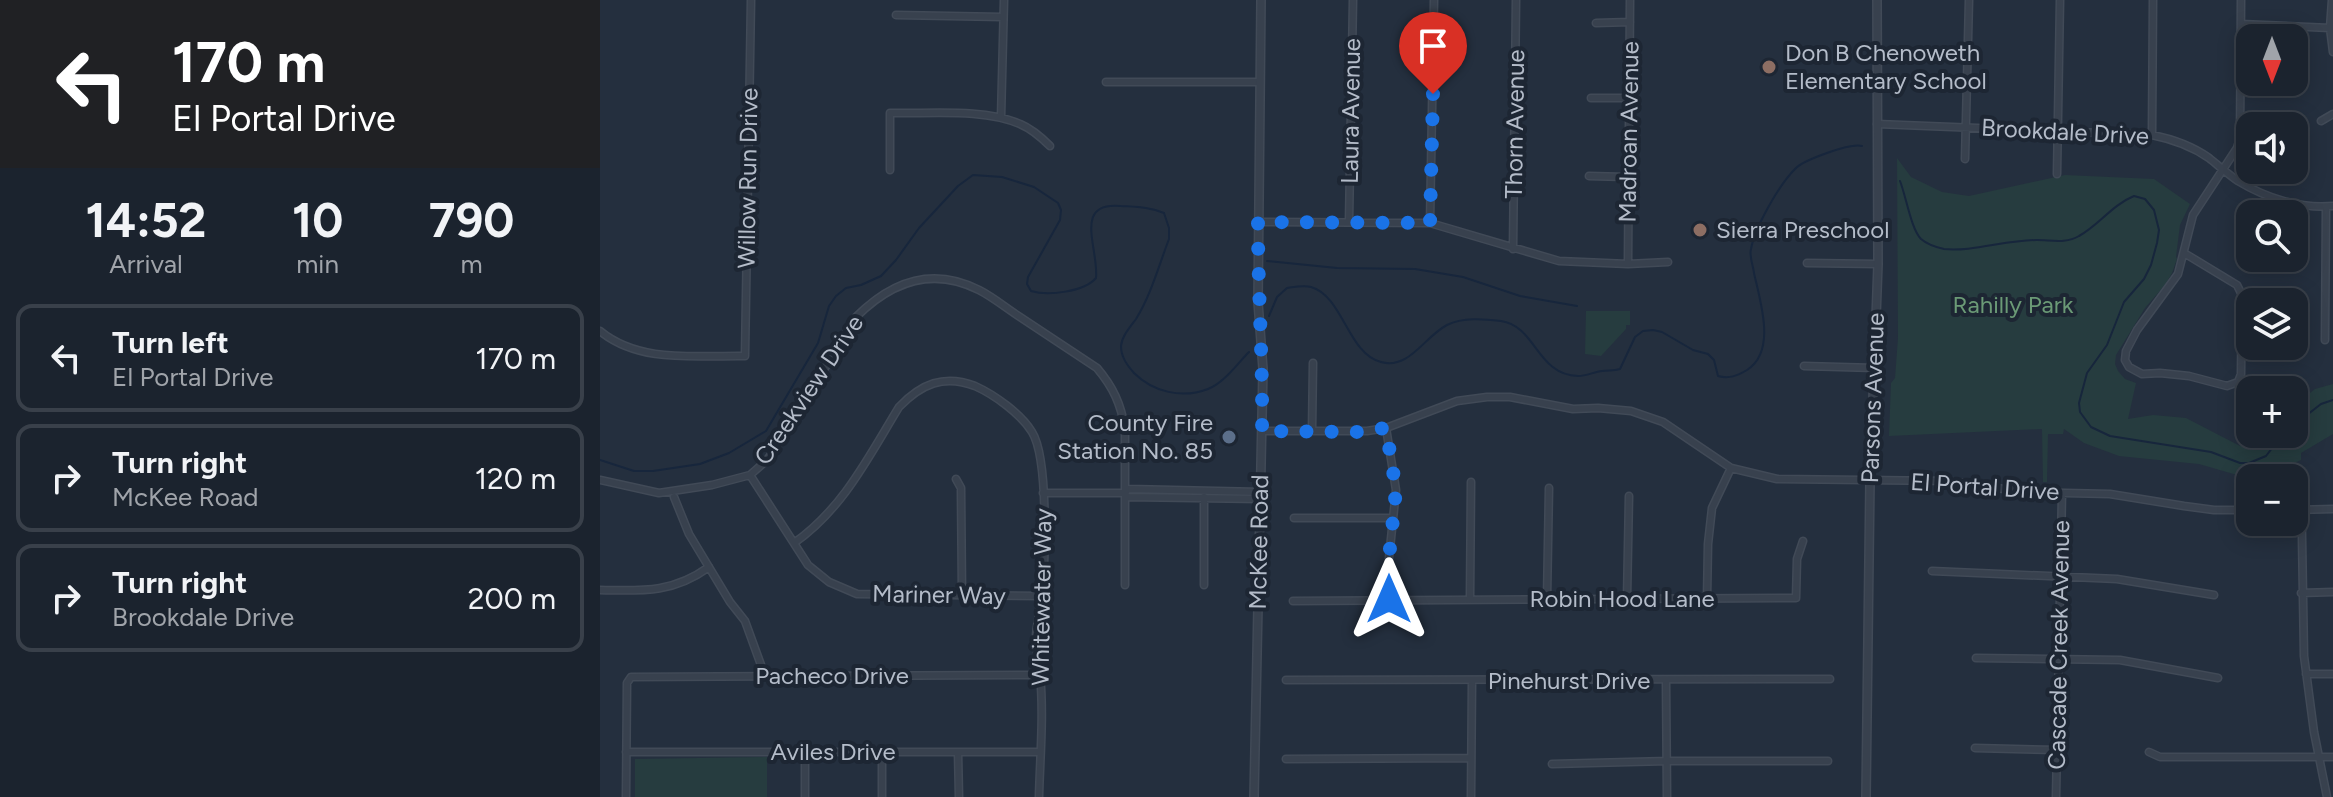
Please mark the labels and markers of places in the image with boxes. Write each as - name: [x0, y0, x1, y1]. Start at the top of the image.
- pin: [1399, 12, 1467, 94]
- place label: Don B Chenoweth Elementary School: [1785, 38, 1987, 95]
- marker: Don B Chenoweth Elementary School: [1760, 58, 1778, 76]
- place label: Sierra Preschool: [1716, 215, 1890, 244]
- marker: Sierra Preschool: [1691, 221, 1709, 239]
- place label: County Fire Station No. 85: [1057, 408, 1213, 465]
- marker: County Fire Station No. 85: [1220, 428, 1238, 446]

